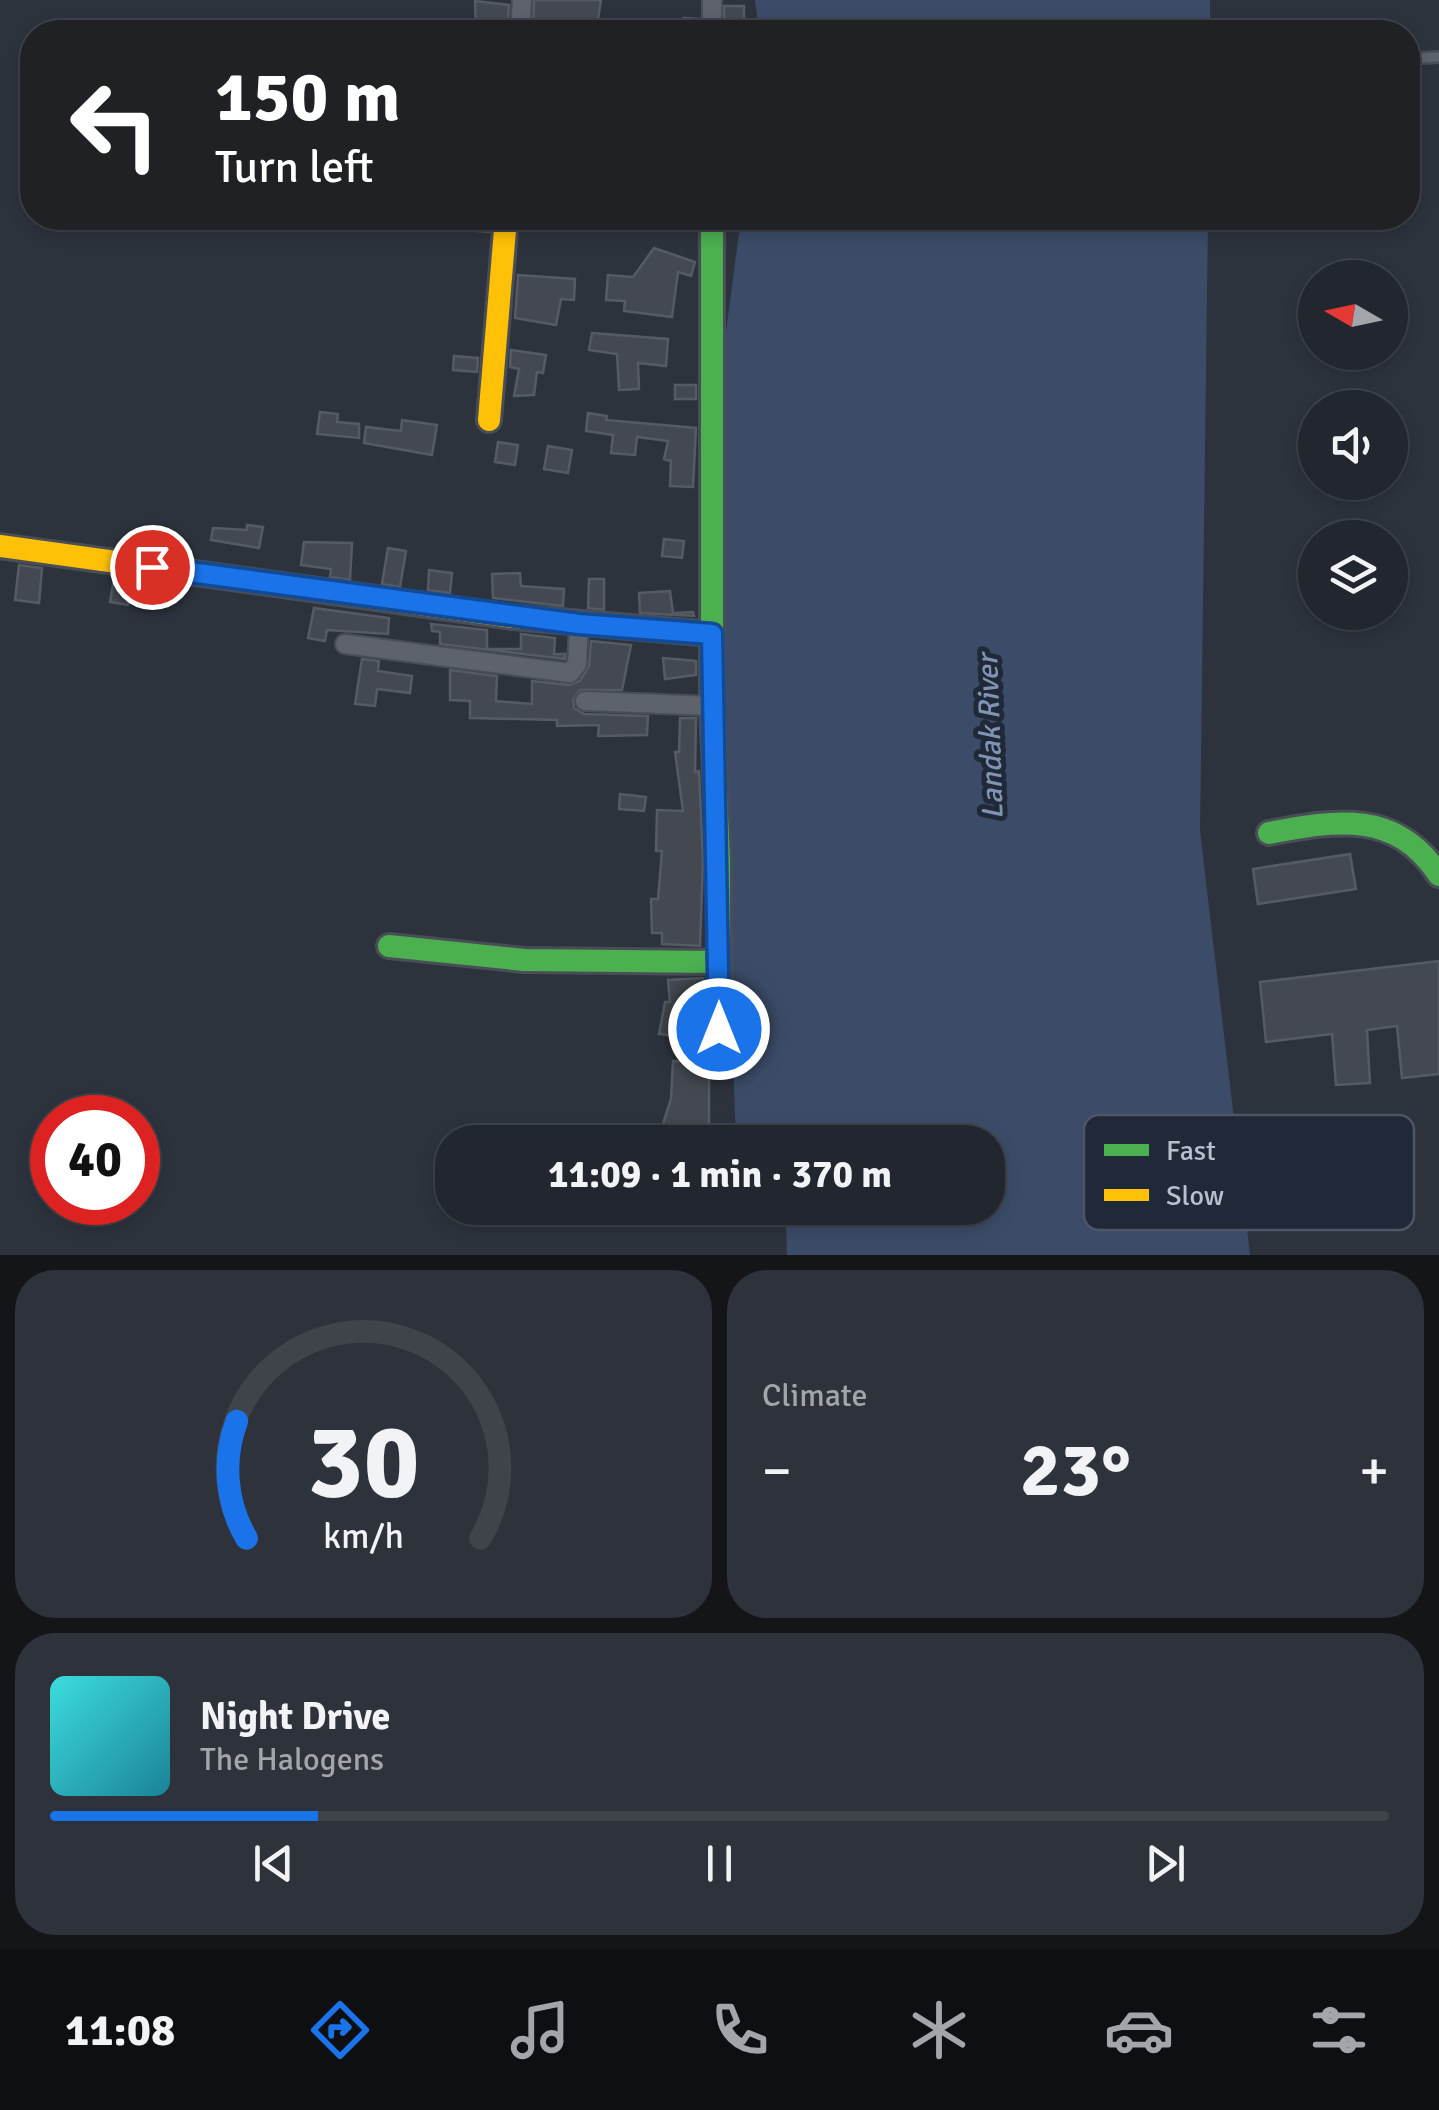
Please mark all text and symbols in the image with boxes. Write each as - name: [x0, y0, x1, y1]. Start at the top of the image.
- text: 150 m: [215, 54, 400, 140]
- icon: left: [50, 60, 180, 190]
- text: Turn left: [215, 140, 374, 195]
- north arrow: [1298, 260, 1408, 370]
- map controls: [1298, 260, 1408, 630]
- button: sound: [1298, 390, 1408, 500]
- button: layers: [1298, 520, 1408, 630]
- pin: [110, 525, 195, 610]
- icon: arrive: [125, 540, 180, 595]
- water label: Landak River: [969, 650, 1012, 820]
- position arrow: [667, 977, 771, 1081]
- speed limit sign: 40: [30, 1095, 160, 1225]
- legend: [1084, 1115, 1414, 1230]
- text: Fast: [1166, 1134, 1216, 1168]
- text: 11:09 · 1 min · 370 m: [548, 1151, 892, 1198]
- text: Slow: [1166, 1179, 1224, 1213]
- text: Climate: [762, 1376, 868, 1415]
- text: 30: [307, 1398, 420, 1526]
- text: 23°: [1020, 1424, 1131, 1517]
- text: −: [762, 1437, 792, 1505]
- text: +: [1359, 1437, 1389, 1505]
- text: km/h: [323, 1514, 404, 1558]
- text: Night Drive: [200, 1693, 390, 1740]
- text: The Halogens: [200, 1740, 384, 1779]
- icon: previous: [246, 1836, 301, 1891]
- icon: pause: [692, 1836, 747, 1891]
- icon: next: [1138, 1836, 1193, 1891]
- icon: directions: [305, 1995, 375, 2065]
- icon: music: [505, 1995, 575, 2065]
- icon: phone: [705, 1995, 775, 2065]
- icon: climate: [904, 1995, 974, 2065]
- icon: car: [1104, 1995, 1174, 2065]
- icon: filters: [1304, 1995, 1374, 2065]
- text: 11:08: [65, 2003, 175, 2058]

